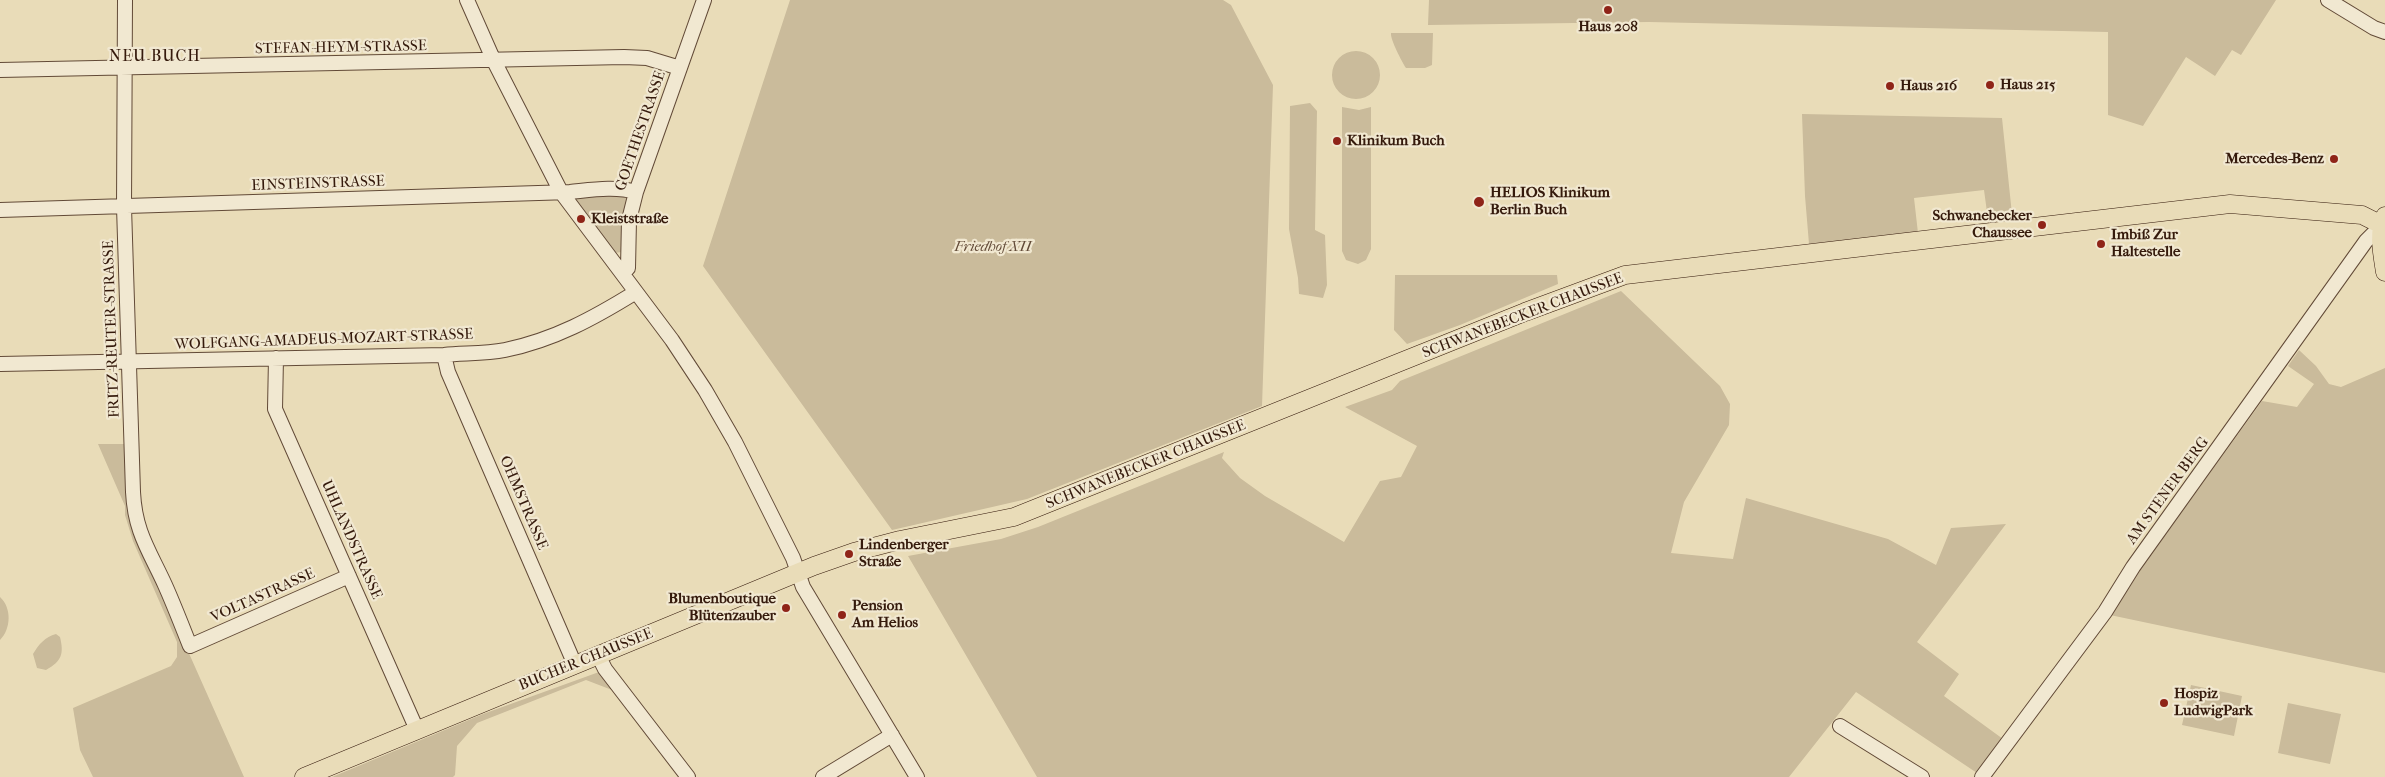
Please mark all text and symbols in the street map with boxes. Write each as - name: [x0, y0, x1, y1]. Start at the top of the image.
- marker: Haus 208: [1602, 4, 1614, 16]
- place label: Haus 208: [1578, 18, 1638, 36]
- street label: STEFAN-HEYM-STRASSE: [255, 38, 427, 58]
- district label: NEU BUCH: [108, 47, 202, 67]
- street label: GOETHESTRASSE: [612, 69, 670, 193]
- place label: Haus 215: [2000, 76, 2055, 94]
- place label: Haus 216: [1900, 77, 1957, 95]
- marker: Haus 215: [1984, 79, 1996, 91]
- marker: Haus 216: [1884, 80, 1896, 92]
- place label: Klinikum Buch: [1347, 132, 1445, 150]
- marker: Klinikum Buch: [1331, 135, 1343, 147]
- place label: Mercedes-Benz: [2225, 150, 2324, 168]
- marker: Mercedes-Benz: [2328, 153, 2340, 165]
- street label: EINSTEINSTRASSE: [251, 173, 385, 195]
- place label: HELIOS Klinikum Berlin Buch: [1490, 184, 1610, 219]
- marker: HELIOS Klinikum Berlin Buch: [1472, 195, 1486, 209]
- place label: Schwanebecker Chaussee: [1932, 207, 2032, 242]
- place label: Kleiststraße: [591, 210, 669, 228]
- marker: Kleiststraße: [575, 213, 587, 225]
- marker: Schwanebecker Chaussee: [2036, 219, 2048, 231]
- place label: Imbiß Zur Haltestelle: [2111, 226, 2180, 261]
- park label: Friedhof XII: [955, 238, 1031, 256]
- marker: Imbiß Zur Haltestelle: [2095, 238, 2107, 250]
- street label: FRITZ-REUTER-STRASSE: [100, 240, 124, 418]
- street label: SCHWANEBECKER CHAUSSEE: [1420, 269, 1626, 363]
- street label: WOLFGANG-AMADEUS-MOZART-STRASSE: [174, 326, 474, 354]
- street label: SCHWANEBECKER CHAUSSEE: [1044, 417, 1248, 513]
- street label: AM STENER BERG: [2123, 434, 2213, 548]
- street label: OHMSTRASSE: [495, 453, 551, 553]
- street label: UHLANDSTRASSE: [317, 478, 385, 602]
- place label: Lindenberger Straße: [859, 536, 949, 571]
- marker: Lindenberger Straße: [843, 548, 855, 560]
- street label: VOLTASTRASSE: [208, 565, 318, 627]
- place label: Blumenboutique Blütenzauber: [668, 590, 776, 625]
- place label: Pension Am Helios: [852, 597, 918, 632]
- marker: Blumenboutique Blütenzauber: [780, 602, 792, 614]
- marker: Pension Am Helios: [836, 609, 848, 621]
- street label: BUCHER CHAUSSEE: [516, 625, 656, 695]
- place label: Hospiz LudwigPark: [2174, 685, 2253, 720]
- marker: Hospiz LudwigPark: [2158, 697, 2170, 709]

